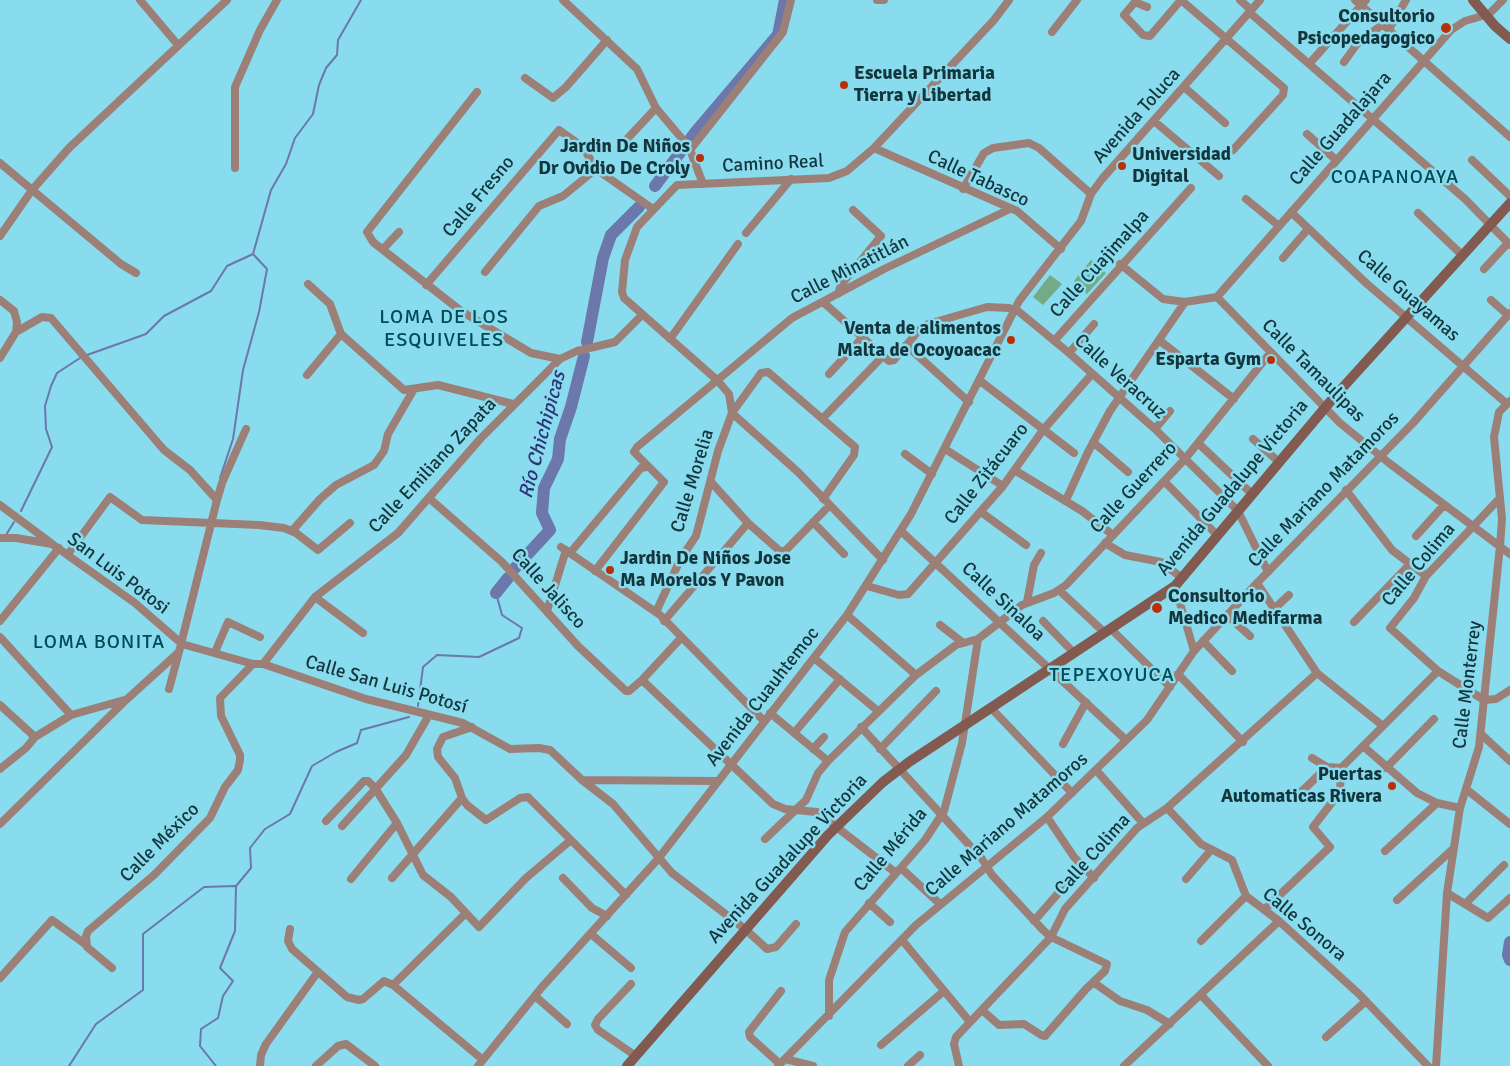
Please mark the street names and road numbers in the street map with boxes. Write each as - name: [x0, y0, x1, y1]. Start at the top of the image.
- street label: Avenida Toluca: [1088, 64, 1186, 168]
- street label: Calle Guadalajara: [1285, 67, 1397, 191]
- street label: Calle Tabasco: [923, 145, 1033, 213]
- street label: Camino Real: [722, 150, 824, 178]
- street label: Calle Fresno: [438, 152, 520, 242]
- street label: Calle Cuajimalpa: [1046, 205, 1154, 323]
- street label: Calle Minatitlán: [787, 230, 913, 310]
- street label: Calle Guayamas: [1352, 245, 1464, 347]
- street label: Calle Tamaulipas: [1257, 315, 1369, 427]
- street label: Calle Veracruz: [1069, 330, 1171, 424]
- street label: Calle Emiliano Zapata: [364, 394, 502, 538]
- street label: Avenida Guadalupe Victoria: [1152, 395, 1314, 581]
- street label: Calle Mariano Matamoros: [1244, 407, 1404, 573]
- street label: Calle Zitácuaro: [940, 419, 1034, 529]
- street label: Calle Morelia: [666, 426, 720, 536]
- street label: Calle Guerrero: [1086, 437, 1182, 539]
- street label: Calle Colima: [1377, 519, 1461, 611]
- street label: San Luis Potosi: [62, 528, 174, 620]
- street label: Calle Jalisco: [506, 544, 590, 634]
- street label: Calle Sinaloa: [956, 558, 1050, 646]
- street label: Calle Monterrey: [1449, 620, 1487, 750]
- street label: Avenida Cuauhtemoc: [701, 623, 825, 771]
- street label: Calle San Luis Potosí: [302, 651, 470, 719]
- street label: Calle Mariano Matamoros: [921, 748, 1093, 902]
- street label: Avenida Guadalupe Victoria: [703, 770, 873, 948]
- street label: Calle México: [116, 799, 204, 887]
- street label: Calle Mérida: [849, 803, 933, 897]
- street label: Calle Colima: [1050, 809, 1136, 901]
- street label: Calle Sonora: [1257, 883, 1351, 967]

